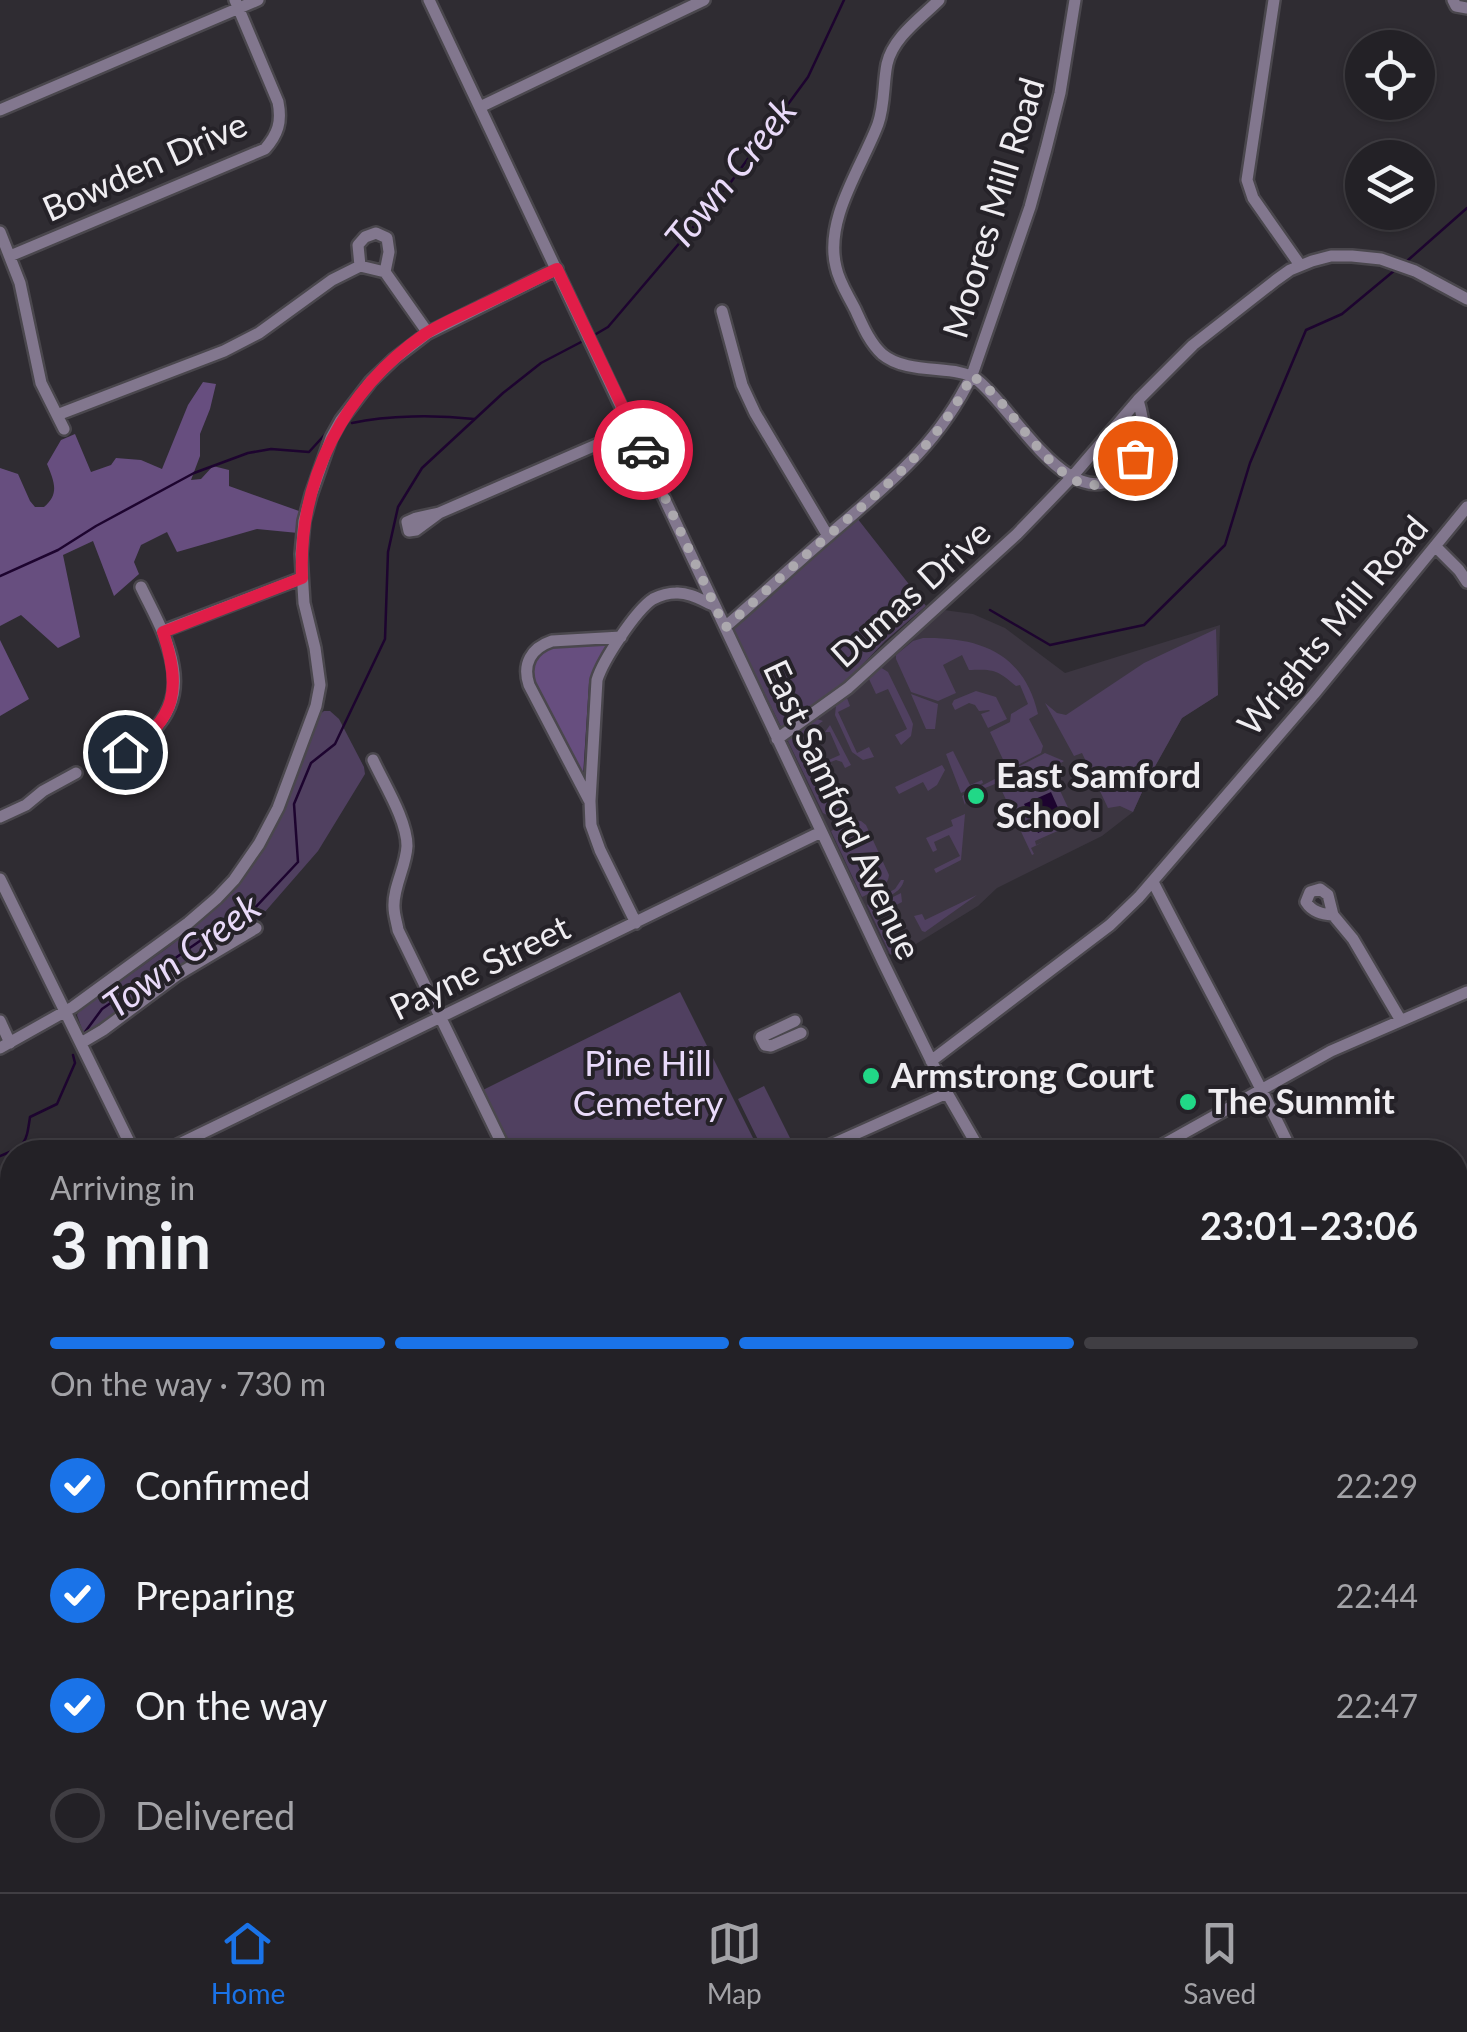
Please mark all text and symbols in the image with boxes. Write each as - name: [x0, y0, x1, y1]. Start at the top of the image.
- map controls: [1345, 30, 1435, 230]
- button: locate: [1345, 30, 1435, 120]
- street label: Moores Mill Road: [933, 72, 1052, 343]
- water label: Town Creek: [654, 87, 805, 258]
- street label: Bowden Drive: [36, 101, 253, 229]
- button: layers: [1345, 140, 1435, 230]
- courier: [593, 400, 693, 500]
- pin: [1093, 416, 1178, 501]
- icon: car: [616, 423, 671, 478]
- icon: bag: [1108, 431, 1163, 486]
- street label: Wrights Mill Road: [1227, 506, 1436, 743]
- street label: Dumas Drive: [821, 510, 998, 675]
- street label: East Samford Avenue: [756, 653, 932, 966]
- pin: [83, 710, 168, 795]
- icon: home: [98, 725, 153, 780]
- place label: East Samford School: [996, 753, 1201, 835]
- marker: East Samford School: [965, 785, 987, 807]
- water label: Town Creek: [93, 882, 269, 1027]
- street label: Payne Street: [382, 904, 576, 1028]
- park label: Pine Hill Cemetery: [573, 1041, 723, 1123]
- place label: Armstrong Court: [890, 1053, 1154, 1095]
- marker: Armstrong Court: [860, 1065, 882, 1087]
- place label: The Summit: [1208, 1079, 1395, 1121]
- marker: The Summit: [1177, 1091, 1199, 1113]
- text: Arriving in: [50, 1168, 195, 1207]
- text: 23:01–23:06: [1200, 1202, 1418, 1248]
- text: 3 min: [50, 1205, 211, 1283]
- text: On the way · 730 m: [50, 1364, 326, 1403]
- icon: check: [50, 1458, 105, 1513]
- text: Confirmed: [135, 1462, 311, 1508]
- text: 22:29: [1336, 1466, 1418, 1505]
- icon: check: [50, 1568, 105, 1623]
- text: Preparing: [135, 1572, 295, 1618]
- text: 22:44: [1336, 1576, 1418, 1615]
- icon: check: [50, 1678, 105, 1733]
- text: On the way: [135, 1682, 327, 1728]
- text: 22:47: [1336, 1686, 1418, 1725]
- text: Delivered: [135, 1792, 295, 1838]
- tab: Home: [211, 1916, 285, 2010]
- tab: Map: [707, 1916, 762, 2010]
- tab: Saved: [1183, 1916, 1256, 2010]

